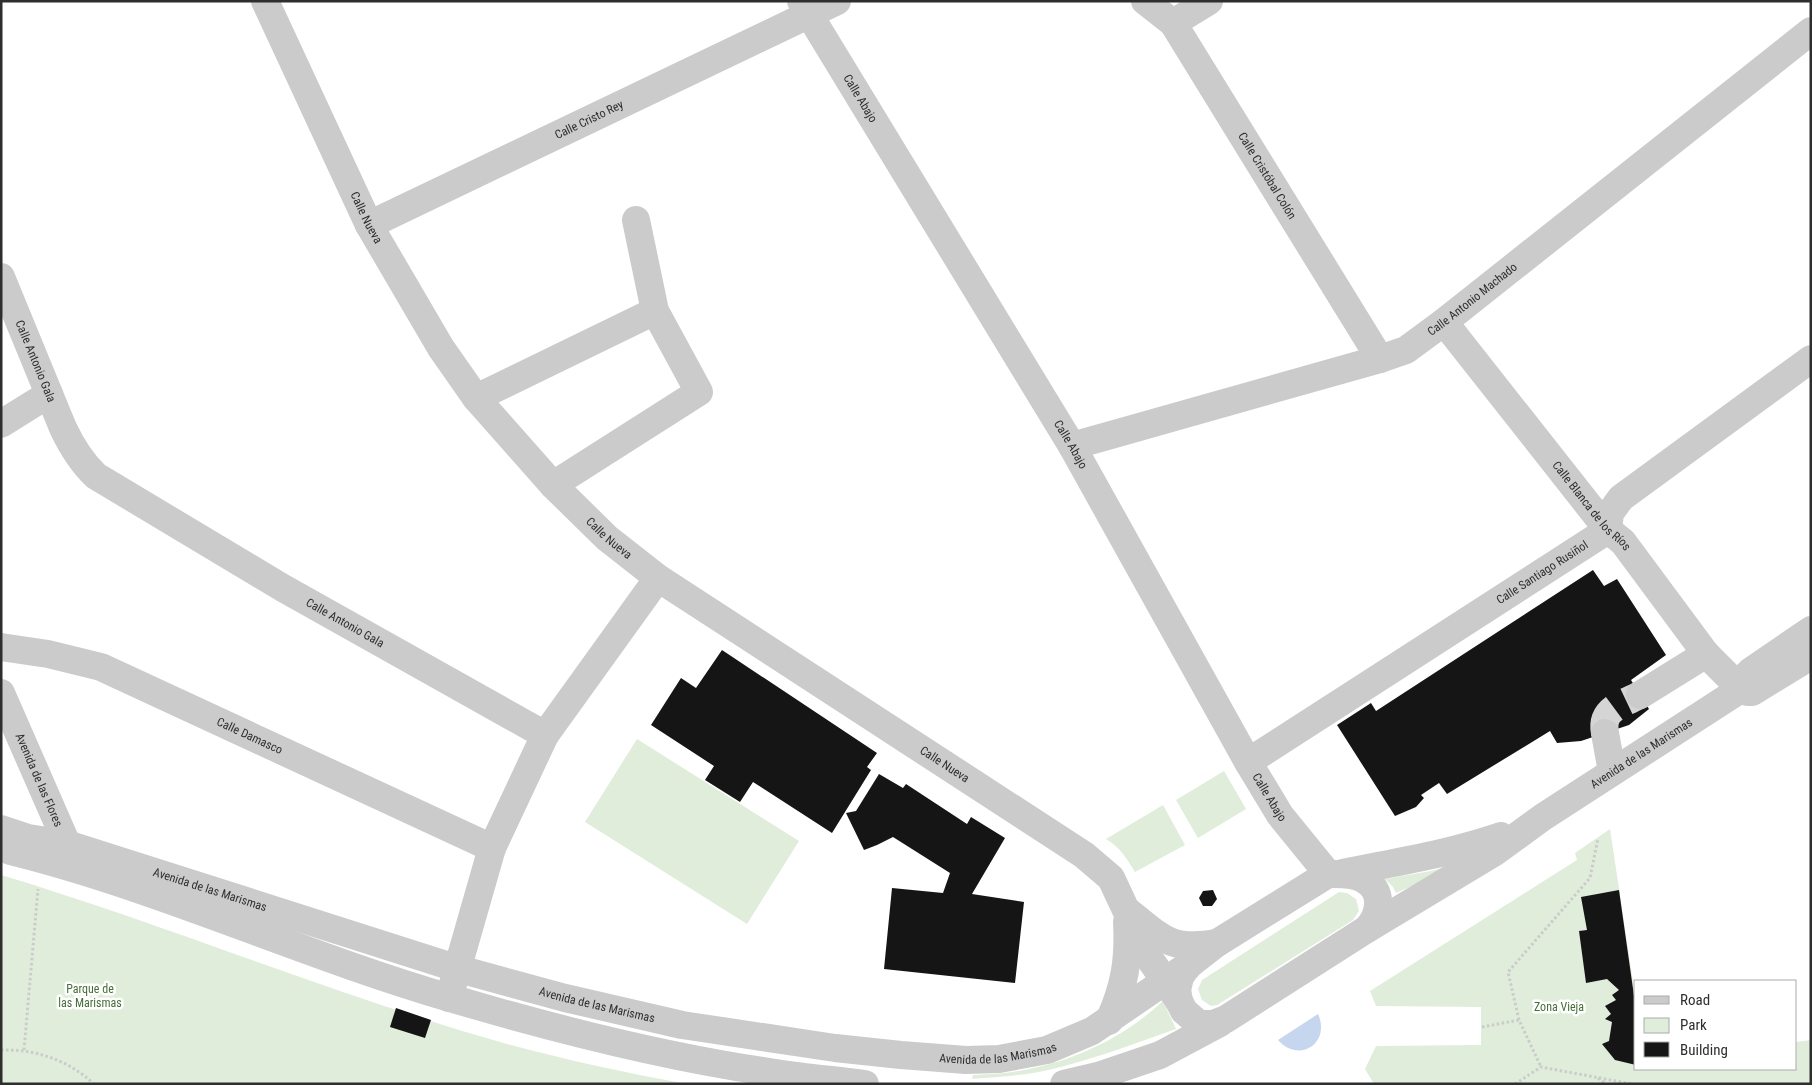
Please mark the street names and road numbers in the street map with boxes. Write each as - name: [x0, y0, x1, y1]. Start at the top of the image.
- street label: Calle Abajo: [840, 72, 880, 125]
- street label: Calle Cristo Rey: [553, 97, 626, 142]
- street label: Calle Cristóbal Colón: [1235, 130, 1299, 222]
- street label: Calle Nueva: [347, 189, 385, 246]
- street label: Calle Antonio Machado: [1425, 260, 1520, 339]
- street label: Calle Antonio Gala: [12, 318, 59, 405]
- street label: Calle Abajo: [1051, 418, 1090, 471]
- street label: Calle Blanca de los Ríos: [1549, 458, 1634, 553]
- street label: Calle Nueva: [583, 515, 635, 562]
- street label: Calle Santiago Rusiñol: [1494, 538, 1591, 607]
- street label: Calle Antonio Gala: [304, 595, 387, 650]
- street label: Calle Damasco: [215, 715, 285, 757]
- street label: Avenida de las Marismas: [1588, 715, 1695, 791]
- street label: Avenida de las Flores: [12, 731, 66, 829]
- street label: Calle Nueva: [917, 743, 972, 786]
- street label: Calle Abajo: [1249, 771, 1289, 824]
- street label: Avenida de las Marismas: [151, 865, 269, 914]
- street label: Avenida de las Marismas: [538, 984, 656, 1026]
- street label: Avenida de las Marismas: [939, 1040, 1059, 1067]

